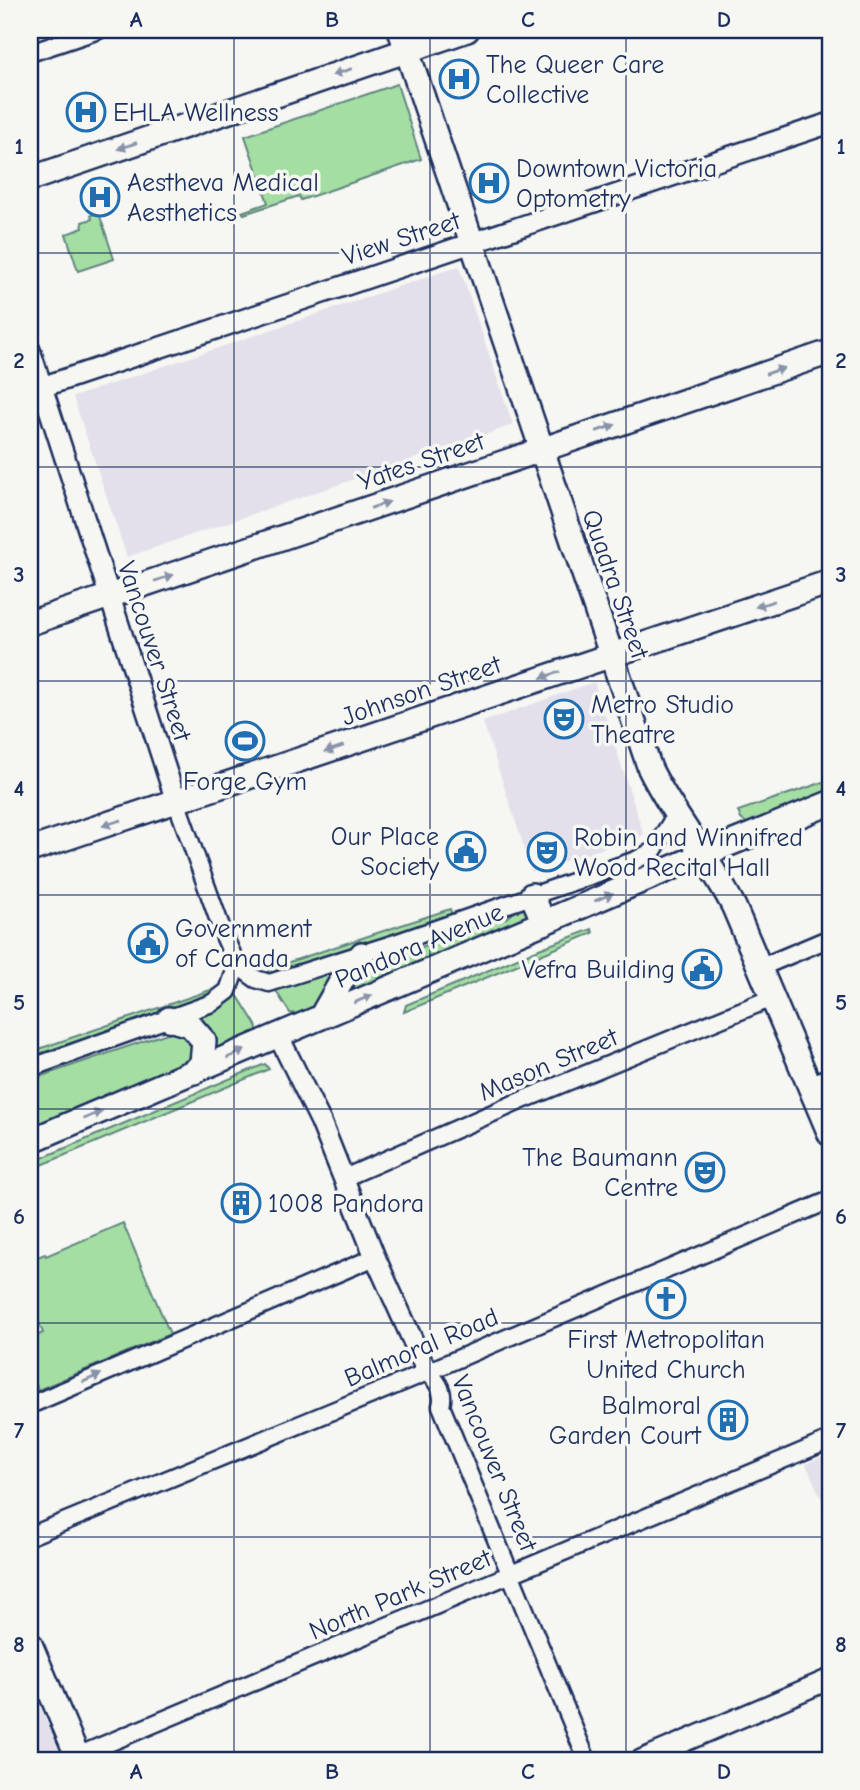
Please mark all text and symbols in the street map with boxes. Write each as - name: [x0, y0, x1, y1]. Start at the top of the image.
- text: A: [130, 6, 143, 33]
- text: B: [325, 6, 339, 33]
- text: C: [521, 6, 535, 33]
- text: D: [717, 6, 731, 33]
- place label: The Queer Care Collective: [486, 50, 664, 110]
- hospital icon: The Queer Care Collective: [438, 58, 480, 100]
- one-way arrow: [332, 67, 353, 78]
- hospital icon: EHLA Wellness: [65, 91, 107, 133]
- place label: EHLA Wellness: [113, 98, 279, 128]
- text: 1: [14, 133, 24, 160]
- text: 1: [836, 133, 846, 160]
- one-way arrow: [116, 141, 137, 152]
- place label: Downtown Victoria Optometry: [516, 154, 717, 214]
- hospital icon: Downtown Victoria Optometry: [468, 162, 510, 204]
- place label: Aestheva Medical Aesthetics: [127, 168, 319, 228]
- hospital icon: Aestheva Medical Aesthetics: [79, 176, 121, 218]
- street label: View Street: [339, 205, 466, 272]
- text: 2: [13, 347, 25, 374]
- text: 2: [835, 347, 847, 374]
- one-way arrow: [765, 365, 786, 376]
- one-way arrow: [596, 422, 617, 433]
- street label: Yates Street: [354, 426, 490, 498]
- one-way arrow: [369, 499, 390, 510]
- street label: Quadra Street: [575, 506, 655, 664]
- street label: Vancouver Street: [111, 558, 198, 746]
- text: 3: [13, 561, 25, 588]
- text: 3: [835, 561, 847, 588]
- one-way arrow: [154, 572, 175, 582]
- one-way arrow: [755, 599, 776, 610]
- street label: Johnson Street: [338, 649, 506, 732]
- one-way arrow: [539, 670, 560, 681]
- place label: Metro Studio Theatre: [591, 690, 734, 750]
- theatre icon: Metro Studio Theatre: [543, 698, 585, 740]
- sports icon: Forge Gym: [224, 720, 266, 762]
- one-way arrow: [324, 744, 345, 755]
- place label: Forge Gym: [183, 767, 307, 797]
- text: 4: [14, 775, 25, 802]
- text: 4: [836, 775, 847, 802]
- one-way arrow: [101, 819, 122, 829]
- place label: Our Place Society: [331, 822, 439, 882]
- place label: Robin and Winnifred Wood Recital Hall: [574, 823, 803, 883]
- public building icon: Our Place Society: [445, 830, 487, 872]
- theatre icon: Robin and Winnifred Wood Recital Hall: [526, 831, 568, 873]
- one-way arrow: [594, 891, 614, 903]
- street label: Pandora Avenue: [331, 897, 508, 995]
- place label: Government of Canada: [175, 914, 313, 974]
- public building icon: Government of Canada: [127, 922, 169, 964]
- public building icon: Vefra Building: [681, 948, 723, 990]
- place label: Vefra Building: [522, 955, 675, 985]
- text: 5: [13, 989, 25, 1016]
- text: 5: [835, 989, 847, 1016]
- one-way arrow: [353, 993, 374, 1004]
- street label: Mason Street: [474, 1022, 624, 1108]
- one-way arrow: [226, 1048, 246, 1060]
- one-way arrow: [82, 1109, 103, 1120]
- place label: The Baumann Centre: [522, 1143, 678, 1203]
- theatre icon: The Baumann Centre: [684, 1151, 726, 1193]
- building icon: 1008 Pandora: [220, 1182, 262, 1224]
- place label: 1008 Pandora: [268, 1189, 424, 1219]
- text: 6: [13, 1203, 25, 1230]
- text: 6: [835, 1203, 847, 1230]
- church icon: First Metropolitan United Church: [645, 1278, 687, 1320]
- street label: Balmoral Road: [340, 1302, 503, 1394]
- place label: First Metropolitan United Church: [567, 1325, 765, 1385]
- street label: Vancouver Street: [445, 1371, 544, 1557]
- one-way arrow: [82, 1372, 103, 1383]
- place label: Balmoral Garden Court: [549, 1391, 703, 1451]
- building icon: Balmoral Garden Court: [707, 1399, 749, 1441]
- text: 7: [14, 1417, 25, 1444]
- text: 7: [836, 1417, 847, 1444]
- street label: North Park Street: [305, 1542, 497, 1647]
- text: 8: [13, 1631, 25, 1658]
- text: 8: [835, 1631, 847, 1658]
- text: A: [130, 1758, 143, 1785]
- text: B: [325, 1758, 339, 1785]
- text: C: [521, 1758, 535, 1785]
- text: D: [717, 1758, 731, 1785]

